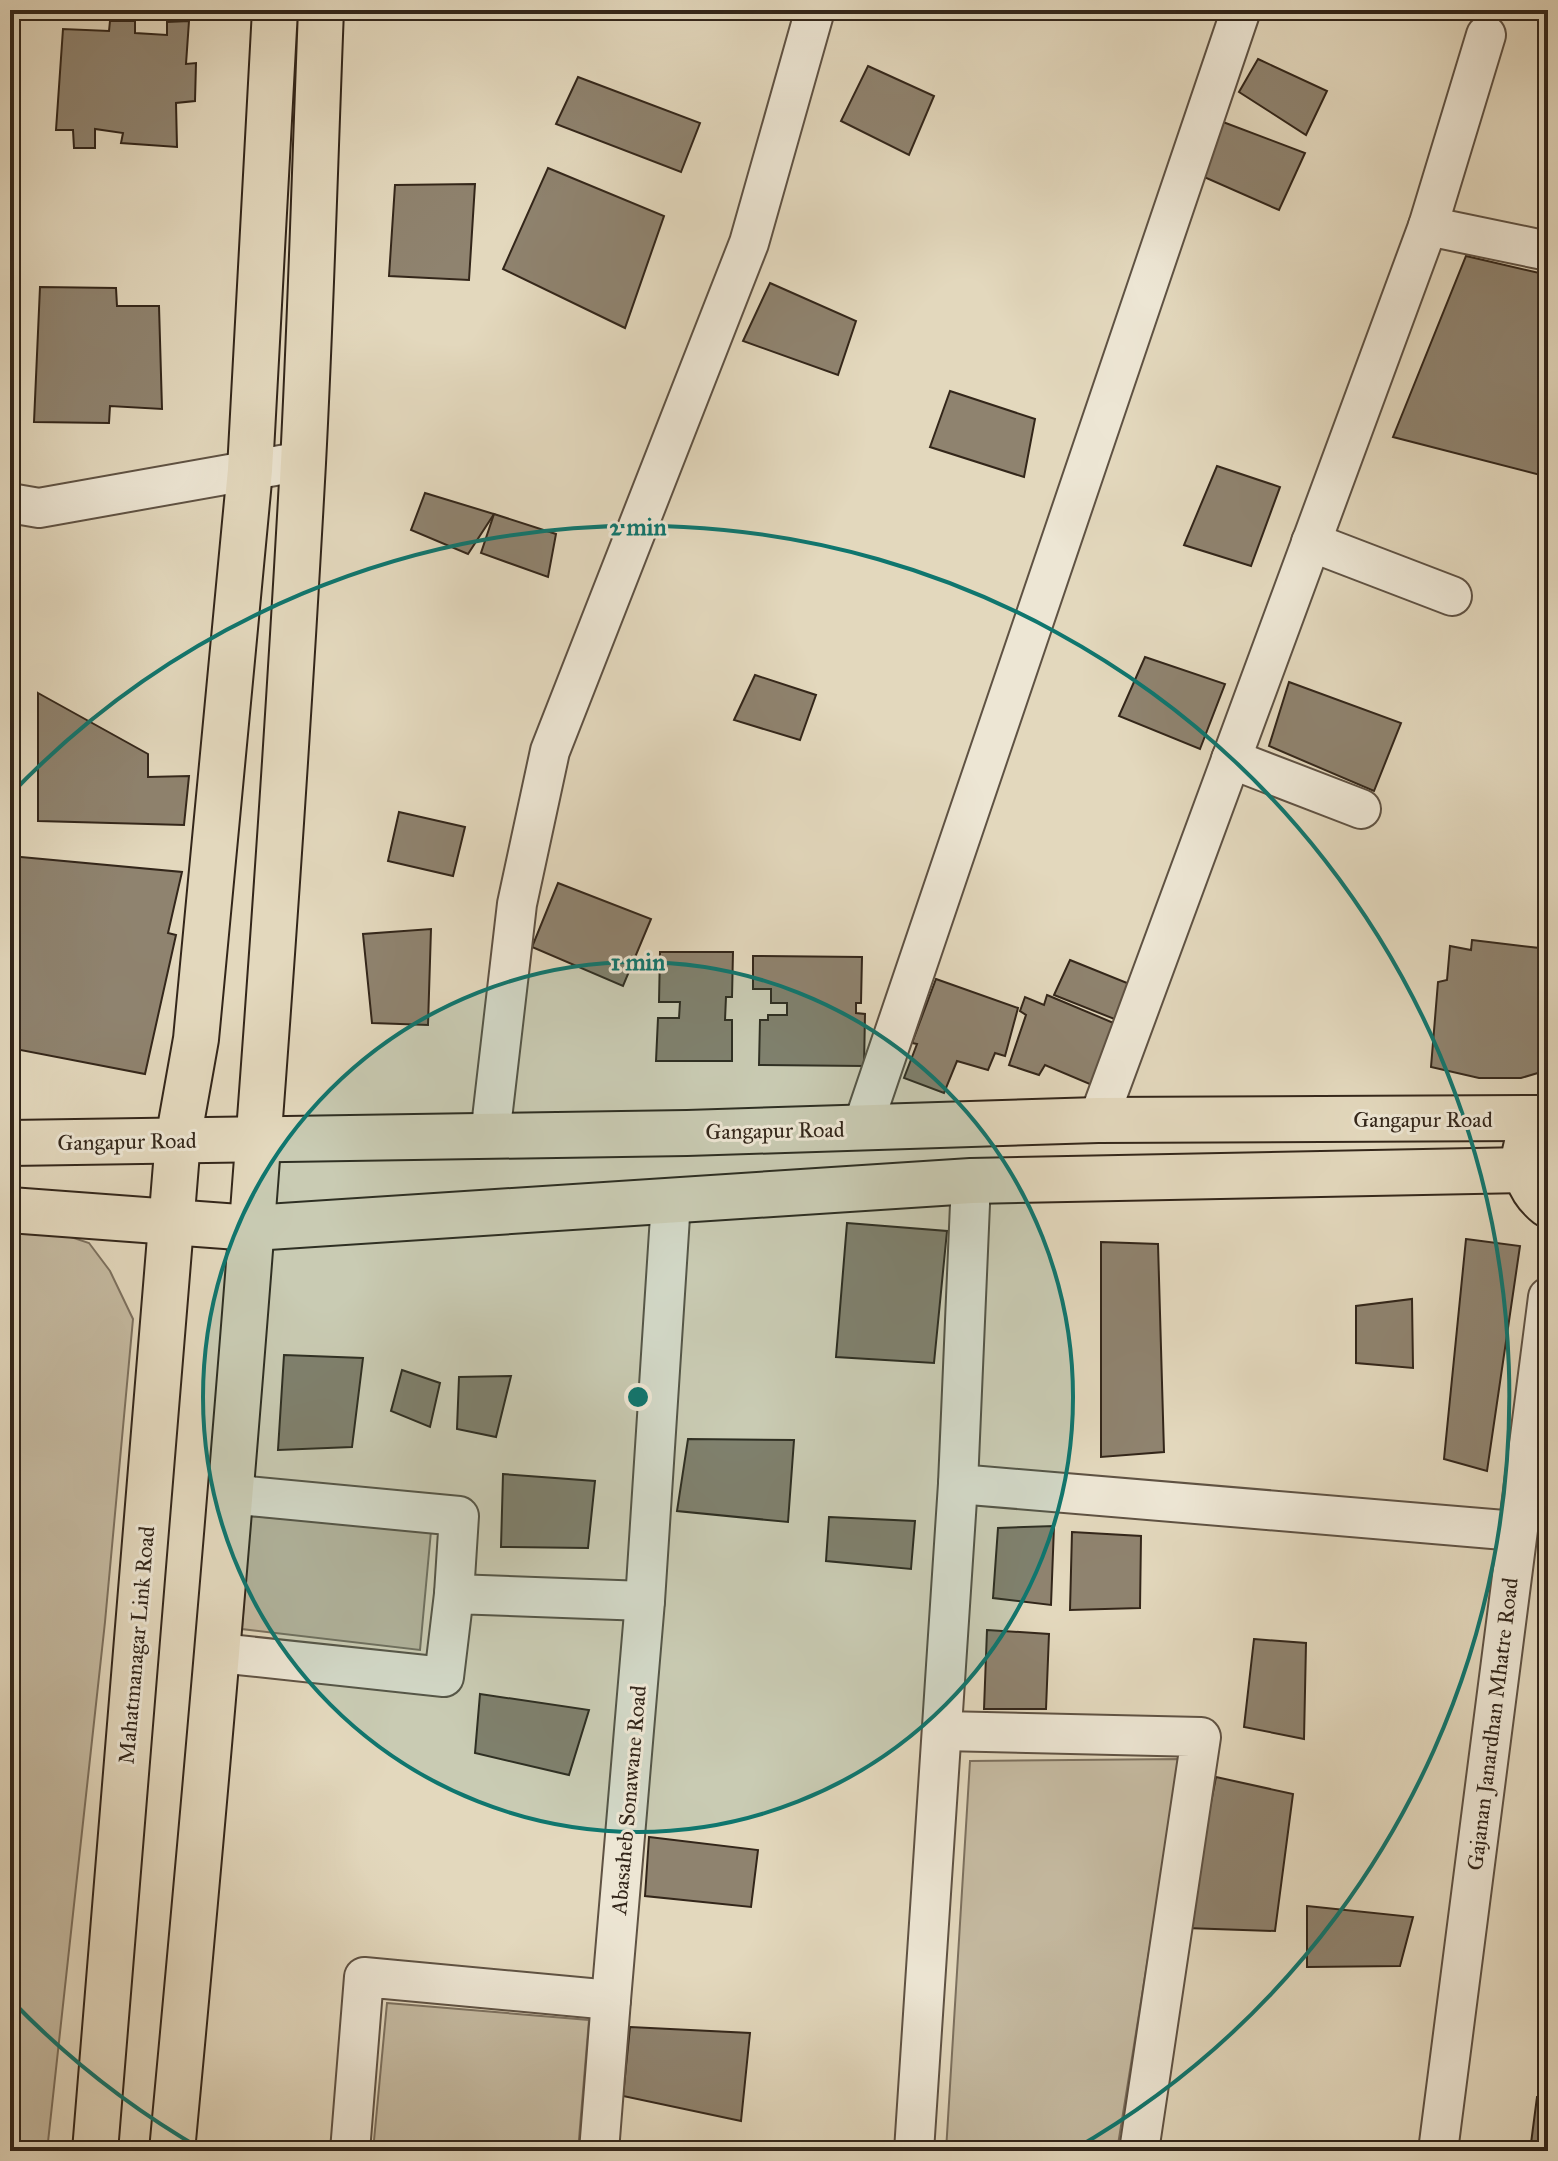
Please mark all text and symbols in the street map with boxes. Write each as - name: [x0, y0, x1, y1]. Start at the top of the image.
- text: 2 min: [610, 512, 666, 542]
- text: 1 min: [611, 947, 665, 977]
- street label: Gangapur Road: [1353, 1106, 1493, 1133]
- street label: Gangapur Road: [705, 1116, 845, 1145]
- street label: Gangapur Road: [57, 1127, 197, 1156]
- centre of rings: [624, 1383, 652, 1411]
- street label: Mahatmanagar Link Road: [113, 1525, 160, 1765]
- street label: Gajanan Janardhan Mhatre Road: [1461, 1576, 1524, 1872]
- street label: Abasaheb Sonawane Road: [605, 1684, 652, 1917]

